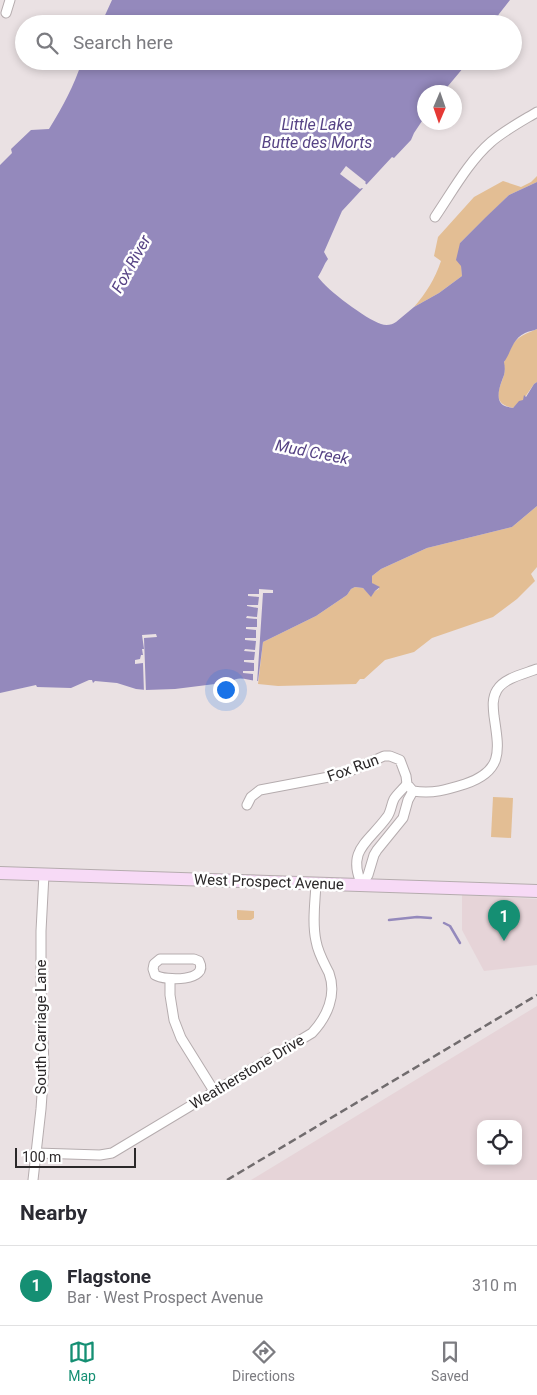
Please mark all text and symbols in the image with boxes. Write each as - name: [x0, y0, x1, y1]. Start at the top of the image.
- search box: [15, 15, 522, 70]
- icon: search: [33, 29, 61, 57]
- text: Search here: [73, 31, 173, 54]
- north arrow: [417, 85, 462, 130]
- water label: Little Lake Butte des Morts: [262, 115, 372, 152]
- water label: Fox River: [107, 231, 155, 296]
- water label: Mud Creek: [274, 436, 351, 469]
- your location: [213, 677, 239, 703]
- street label: Fox Run: [325, 750, 381, 786]
- street label: West Prospect Avenue: [194, 870, 344, 894]
- pin: 1: [488, 900, 520, 941]
- street label: South Carriage Lane: [32, 959, 50, 1095]
- street label: Weatherstone Drive: [187, 1031, 307, 1113]
- map controls: [477, 1120, 522, 1165]
- button: locate: [477, 1120, 522, 1165]
- scale bar: [15, 1145, 136, 1168]
- text: 100 m: [22, 1149, 61, 1165]
- text: Nearby: [20, 1201, 87, 1225]
- text: Flagstone: [67, 1265, 151, 1288]
- text: 1: [31, 1276, 41, 1295]
- text: 310 m: [472, 1276, 517, 1295]
- text: Bar · West Prospect Avenue: [67, 1288, 263, 1307]
- tab: Map: [68, 1338, 96, 1384]
- tab: Directions: [232, 1338, 295, 1384]
- tab: Saved: [431, 1338, 469, 1384]

